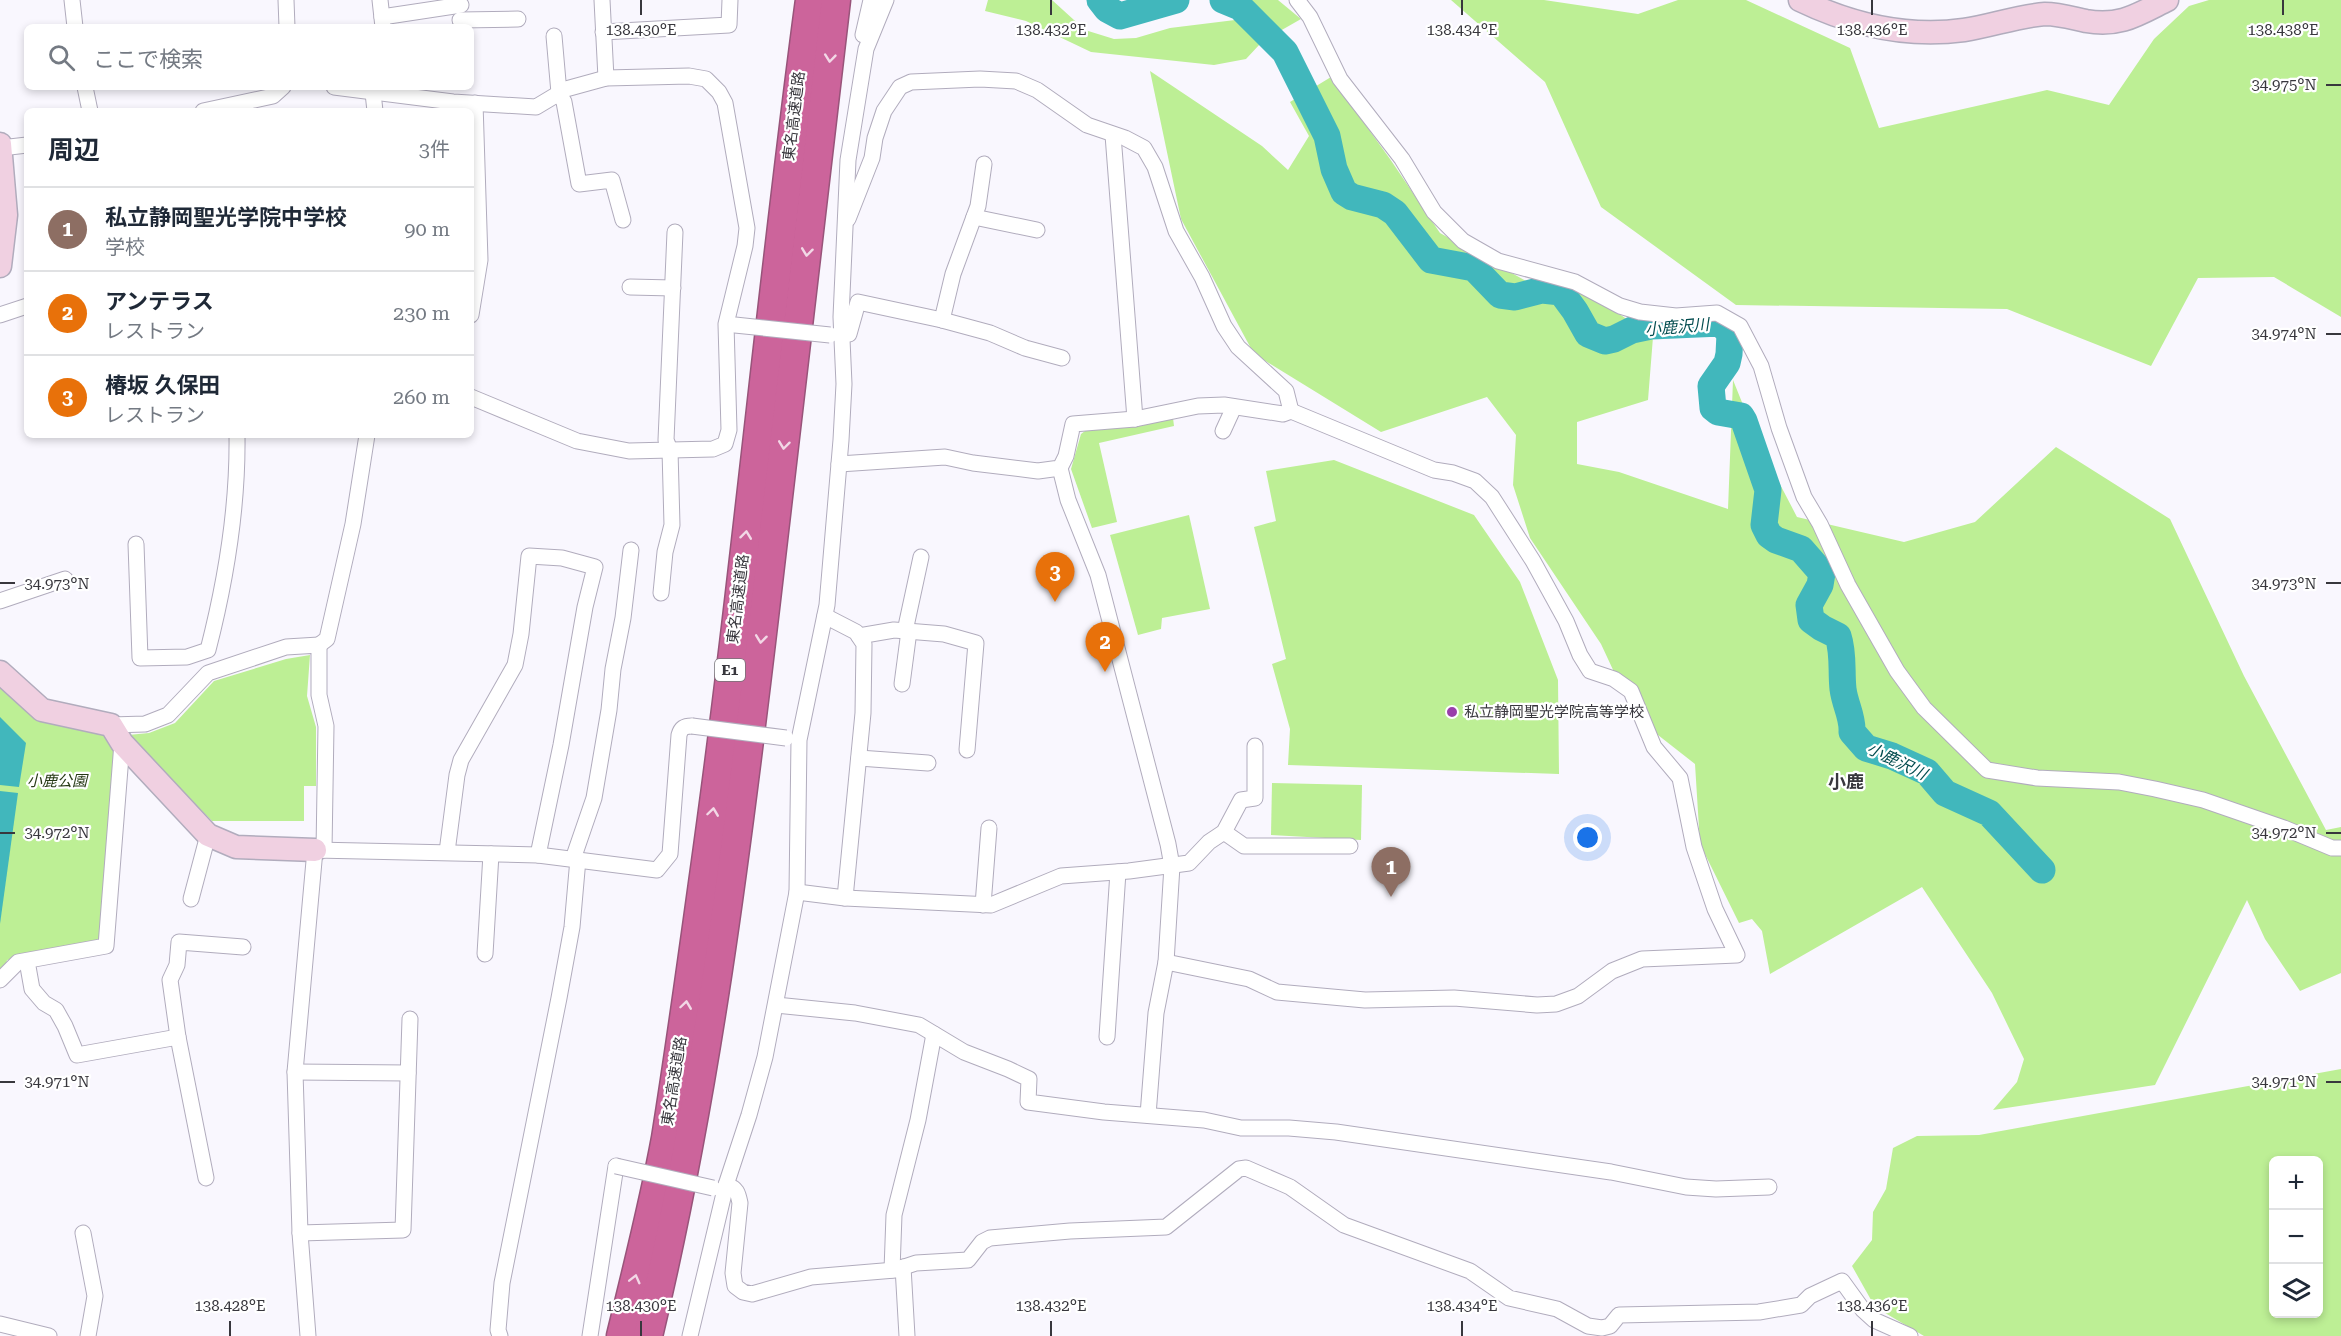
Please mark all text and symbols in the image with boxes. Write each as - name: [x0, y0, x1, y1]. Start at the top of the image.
- text: 138.430°E: [605, 21, 677, 39]
- text: 138.432°E: [1015, 21, 1087, 39]
- text: 138.434°E: [1426, 21, 1498, 39]
- text: 138.436°E: [1836, 21, 1908, 39]
- text: 138.438°E: [2247, 21, 2319, 39]
- search box: [24, 24, 474, 90]
- icon: search: [45, 41, 78, 74]
- text: ここで検索: [93, 47, 203, 72]
- one-way arrow: [824, 54, 836, 63]
- street label: 東名高速道路: [780, 70, 808, 162]
- text: 34.975°N: [2251, 76, 2317, 94]
- text: 周辺: [48, 135, 100, 165]
- text: 3件: [419, 137, 450, 161]
- text: 私立静岡聖光学院中学校: [105, 205, 347, 230]
- text: 1: [62, 217, 73, 241]
- text: 90 m: [404, 217, 450, 241]
- text: 学校: [105, 235, 145, 259]
- one-way arrow: [802, 247, 814, 256]
- text: アンテラス: [105, 289, 214, 314]
- text: 2: [62, 301, 73, 325]
- text: 230 m: [393, 301, 450, 325]
- water label: 小鹿沢川: [1644, 315, 1712, 339]
- text: レストラン: [105, 319, 205, 343]
- text: 34.974°N: [2251, 325, 2317, 343]
- text: 椿坂 久保田: [105, 373, 221, 398]
- text: 3: [62, 385, 73, 409]
- text: 260 m: [393, 385, 450, 409]
- text: レストラン: [105, 403, 205, 427]
- one-way arrow: [778, 441, 791, 450]
- one-way arrow: [739, 530, 752, 540]
- pin: 3: [1036, 552, 1074, 602]
- street label: 東名高速道路: [724, 553, 752, 645]
- text: 34.973°N: [24, 575, 90, 593]
- text: 34.973°N: [2251, 575, 2317, 593]
- pin: 2: [1086, 622, 1124, 672]
- one-way arrow: [755, 635, 768, 644]
- road number: E1: [715, 659, 745, 681]
- place label: 私立静岡聖光学院高等学校: [1464, 703, 1644, 721]
- marker: 私立静岡聖光学院高等学校: [1445, 705, 1459, 719]
- water label: 小鹿沢川: [1864, 738, 1932, 784]
- district label: 小鹿: [1828, 771, 1864, 792]
- park label: 小鹿公園: [27, 772, 89, 790]
- one-way arrow: [706, 807, 718, 817]
- your location: [1573, 823, 1602, 852]
- text: 34.972°N: [24, 824, 90, 842]
- text: 34.972°N: [2251, 824, 2317, 842]
- pin: 1: [1372, 848, 1410, 897]
- one-way arrow: [679, 1000, 691, 1010]
- street label: 東名高速道路: [658, 1035, 690, 1127]
- text: 34.971°N: [24, 1073, 90, 1091]
- text: 34.971°N: [2251, 1073, 2317, 1091]
- map controls: [2269, 1156, 2323, 1318]
- button: +: [2269, 1156, 2323, 1210]
- button: −: [2269, 1210, 2323, 1264]
- button: layers: [2269, 1264, 2323, 1318]
- one-way arrow: [628, 1274, 640, 1285]
- text: 138.428°E: [194, 1297, 266, 1315]
- text: 138.430°E: [605, 1297, 677, 1315]
- text: 138.432°E: [1015, 1297, 1087, 1315]
- text: 138.434°E: [1426, 1297, 1498, 1315]
- text: 138.436°E: [1836, 1297, 1908, 1315]

